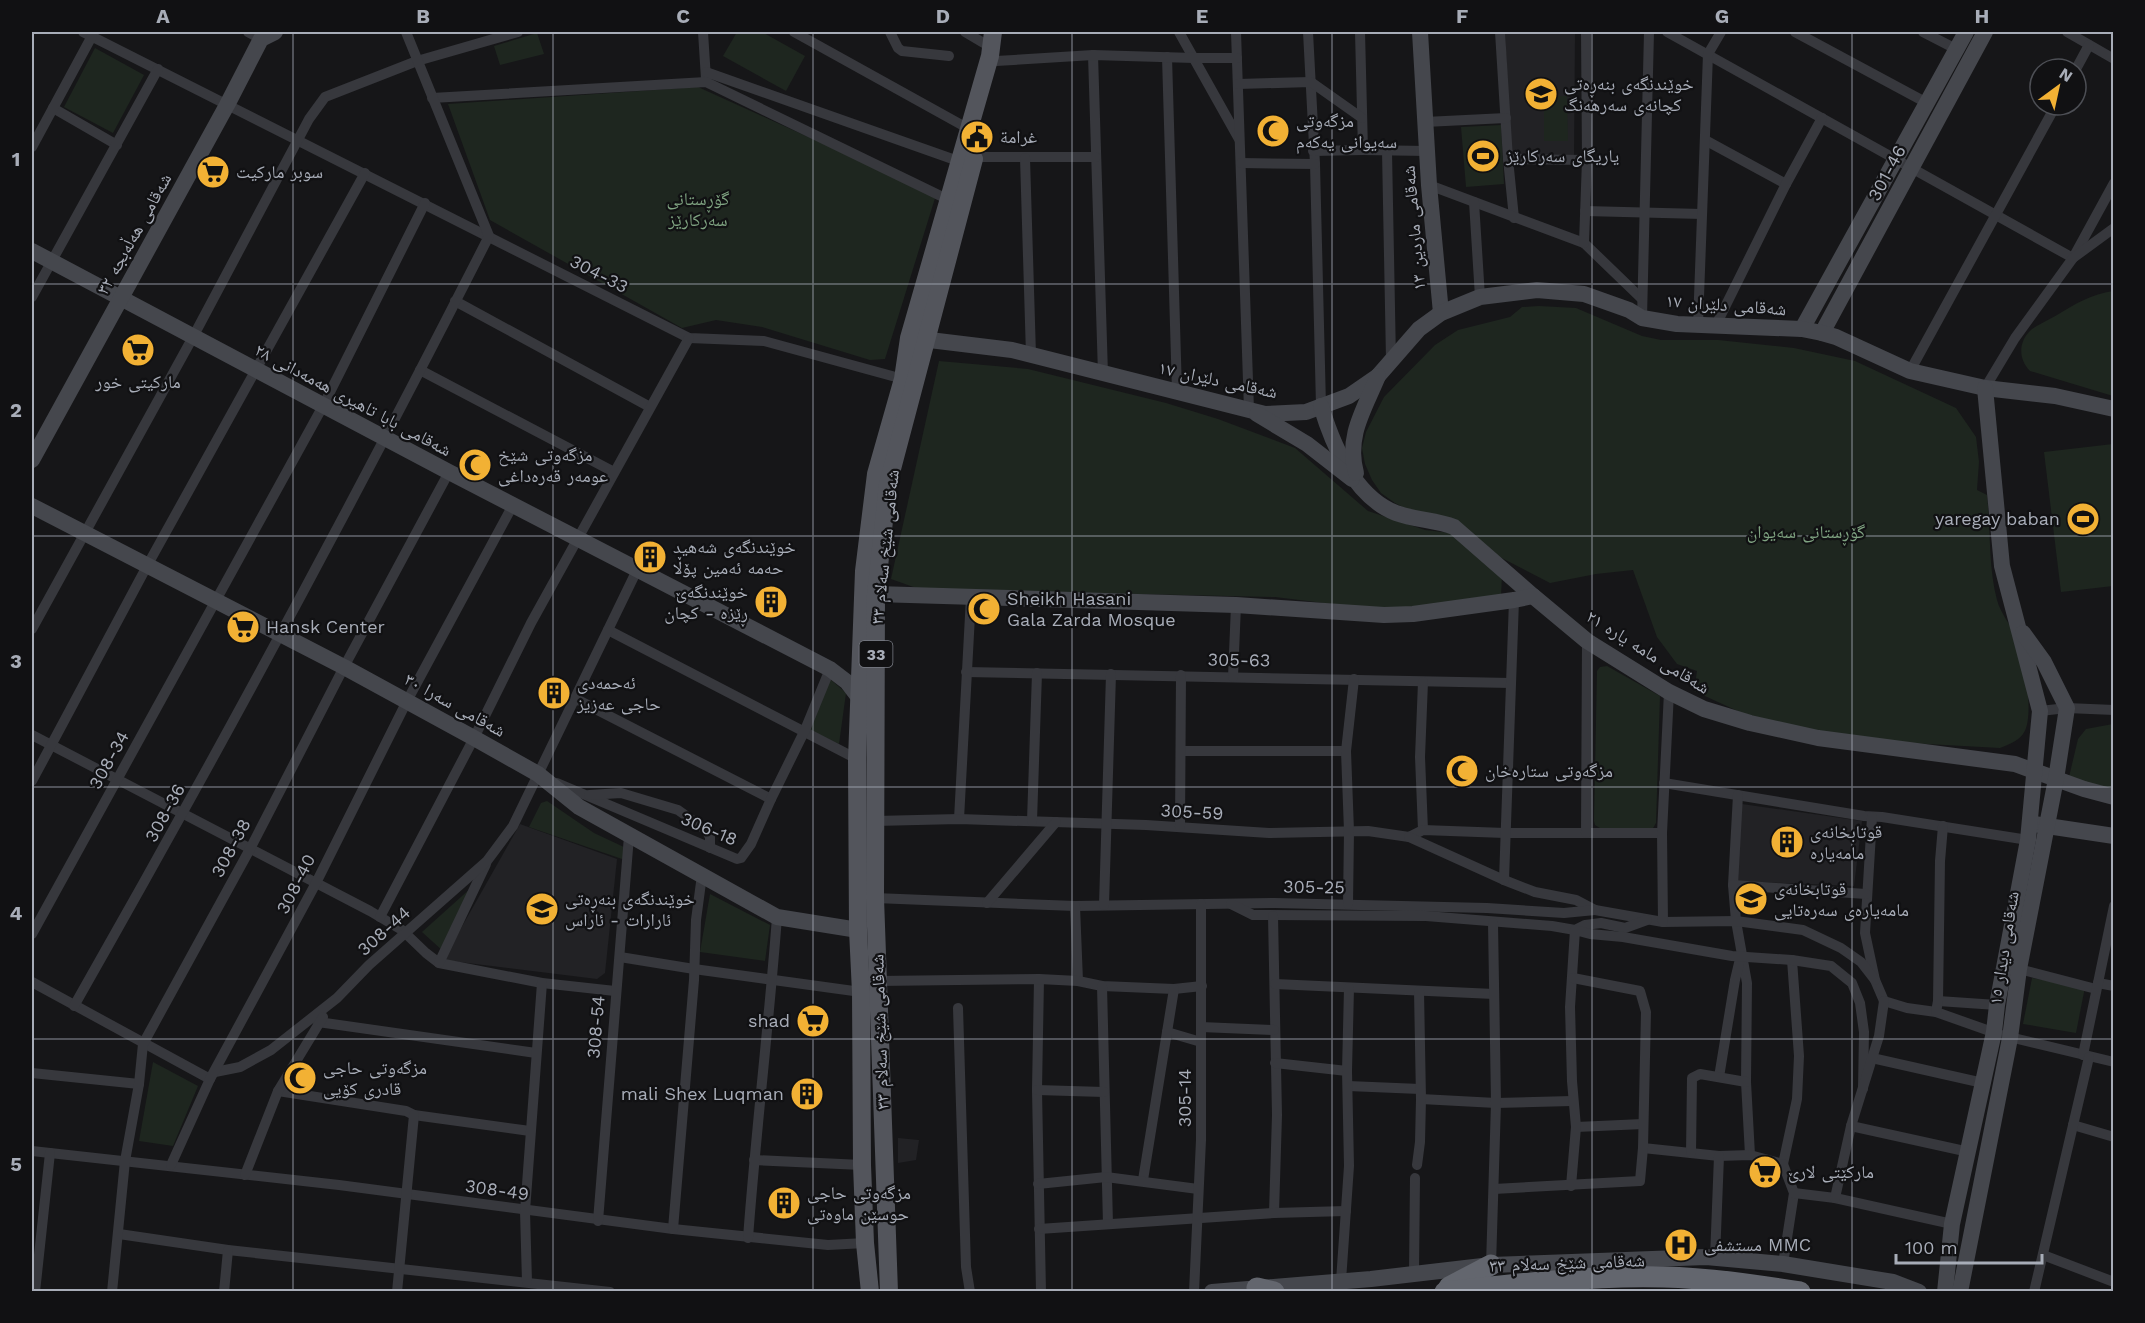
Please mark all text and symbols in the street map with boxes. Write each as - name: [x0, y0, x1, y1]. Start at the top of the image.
- text: A: [156, 4, 170, 28]
- text: B: [416, 4, 430, 28]
- text: C: [676, 4, 690, 28]
- text: D: [936, 4, 950, 28]
- text: E: [1196, 4, 1208, 28]
- text: F: [1456, 4, 1468, 28]
- text: G: [1715, 4, 1729, 28]
- text: H: [1975, 4, 1989, 28]
- north arrow: [2028, 57, 2088, 117]
- text: N: [2056, 64, 2076, 86]
- place label: خوێندنگەی بنەڕەتی کچانەی سەرهەنگ: [1564, 73, 1694, 116]
- school or university icon: خوێندنگەی بنەڕەتی کچانەی سەرهەنگ: [1523, 76, 1559, 112]
- place label: مزگەوتی سەیوانی یەکەم: [1296, 110, 1397, 154]
- mosque icon: مزگەوتی سەیوانی یەکەم: [1255, 113, 1291, 149]
- public building icon: غرامة: [959, 119, 995, 155]
- place label: غرامة: [1000, 126, 1037, 147]
- sports icon: یاریگای سەرکارێز: [1465, 138, 1501, 174]
- street label: 301-46: [1863, 141, 1910, 204]
- place label: یاریگای سەرکارێز: [1505, 145, 1619, 167]
- text: 1: [12, 147, 20, 171]
- supermarket icon: سوبر مارکیت: [195, 154, 231, 190]
- place label: سوبر مارکیت: [236, 161, 323, 183]
- street label: شەقامی ماردین ١٣: [1398, 165, 1430, 291]
- street label: شەقامی هەڵەبجە ٣٢: [92, 169, 176, 299]
- park label: گۆڕستانی سەرکارێز: [666, 188, 730, 230]
- street label: 304-33: [567, 250, 632, 297]
- street label: شەقامی دلێران ١٧: [1665, 290, 1787, 320]
- supermarket icon: مارکیتی خور: [120, 332, 156, 368]
- street label: شەقامی بابا تاهیری هەمەدانی ٢٨: [251, 339, 455, 461]
- street label: شەقامی دلێران ١٧: [1157, 357, 1279, 403]
- place label: مارکیتی خور: [94, 371, 181, 393]
- text: 2: [10, 398, 22, 422]
- place label: مزگەوتی شێخ عومەر قەرەداغی: [498, 444, 608, 487]
- mosque icon: مزگەوتی شێخ عومەر قەرەداغی: [457, 447, 493, 483]
- street label: شەقامی شێخ سەلام ٣٣: [866, 468, 905, 626]
- sports icon: yaregay baban: [2065, 501, 2101, 537]
- place label: yaregay baban: [1935, 508, 2060, 529]
- park label: گۆڕستانی سەیوان: [1747, 521, 1866, 546]
- place label: خوێندنگەی شەهید حەمە ئەمین پۆڵا: [673, 536, 796, 579]
- building icon: خوێندنگەی شەهید حەمە ئەمین پۆڵا: [632, 539, 668, 575]
- place label: خوێندنگەێ ڕێزە - کچان: [664, 581, 748, 627]
- building icon: خوێندنگەێ ڕێزە - کچان: [753, 584, 789, 620]
- place label: Sheikh Hasani Gala Zarda Mosque: [1007, 588, 1176, 630]
- mosque icon: Sheikh Hasani Gala Zarda Mosque: [966, 591, 1002, 627]
- street label: شەقامی مامە یارە ٢١: [1582, 605, 1714, 699]
- supermarket icon: Hansk Center: [225, 609, 261, 645]
- place label: Hansk Center: [266, 616, 385, 637]
- road number: 33: [860, 641, 892, 667]
- street label: 305-63: [1207, 648, 1271, 671]
- text: 3: [10, 649, 22, 673]
- street label: شەقامی سەرا ٣٠: [401, 668, 509, 742]
- place label: ئەحمەدی حاجی عەزیز: [576, 672, 661, 715]
- building icon: ئەحمەدی حاجی عەزیز: [536, 675, 572, 711]
- street label: 308-34: [84, 727, 133, 792]
- mosque icon: مزگەوتی ستارەخان: [1444, 753, 1480, 789]
- place label: مزگەوتی ستارەخان: [1485, 760, 1613, 782]
- street label: 308-36: [140, 780, 189, 845]
- street label: 305-59: [1160, 799, 1224, 824]
- street label: 306-18: [678, 807, 741, 850]
- street label: 308-38: [206, 815, 255, 881]
- place label: قوتابخانەی مامەیارە: [1810, 821, 1882, 863]
- building icon: قوتابخانەی مامەیارە: [1769, 824, 1805, 860]
- street label: 308-40: [272, 850, 319, 917]
- street label: 305-25: [1283, 875, 1345, 898]
- place label: قوتابخانەی مامەیارەی سەرەتایی: [1774, 878, 1909, 921]
- school or university icon: قوتابخانەی مامەیارەی سەرەتایی: [1733, 881, 1769, 917]
- place label: خوێندنگەی بنەڕەتی ئارارات - ئاراس: [565, 888, 695, 931]
- street label: شەقامی دیدار ١٥: [1984, 890, 2024, 1006]
- school or university icon: خوێندنگەی بنەڕەتی ئارارات - ئاراس: [524, 891, 560, 927]
- text: 4: [10, 901, 23, 925]
- street label: 308-44: [353, 901, 414, 960]
- street label: شەقامی شێخ سەلام ٣٣: [866, 954, 895, 1110]
- street label: 308-54: [582, 994, 609, 1059]
- supermarket icon: shad: [795, 1003, 831, 1039]
- place label: shad: [748, 1010, 790, 1031]
- place label: مزگەوتی حاجی قادری کۆیی: [323, 1057, 427, 1100]
- mosque icon: مزگەوتی حاجی قادری کۆیی: [282, 1060, 318, 1096]
- street label: 305-14: [1174, 1069, 1195, 1127]
- building icon: mali Shex Luqman: [789, 1076, 825, 1112]
- place label: mali Shex Luqman: [621, 1083, 784, 1104]
- text: 5: [10, 1152, 22, 1176]
- supermarket icon: مارکێتی لارێ: [1747, 1154, 1783, 1190]
- place label: مارکێتی لارێ: [1788, 1161, 1874, 1183]
- street label: 308-49: [464, 1175, 530, 1204]
- place label: مزگەوتی حاجی حوسێن ماوەتی: [807, 1182, 911, 1225]
- building icon: مزگەوتی حاجی حوسێن ماوەتی: [766, 1185, 802, 1221]
- hospital icon: مستشفى MMC: [1663, 1227, 1699, 1263]
- scale bar: [1896, 1227, 2042, 1265]
- place label: مستشفى MMC: [1704, 1234, 1811, 1256]
- text: 100 m: [1905, 1237, 1958, 1258]
- street label: شەقامی شێخ سەلام ٣٣: [1489, 1249, 1645, 1278]

